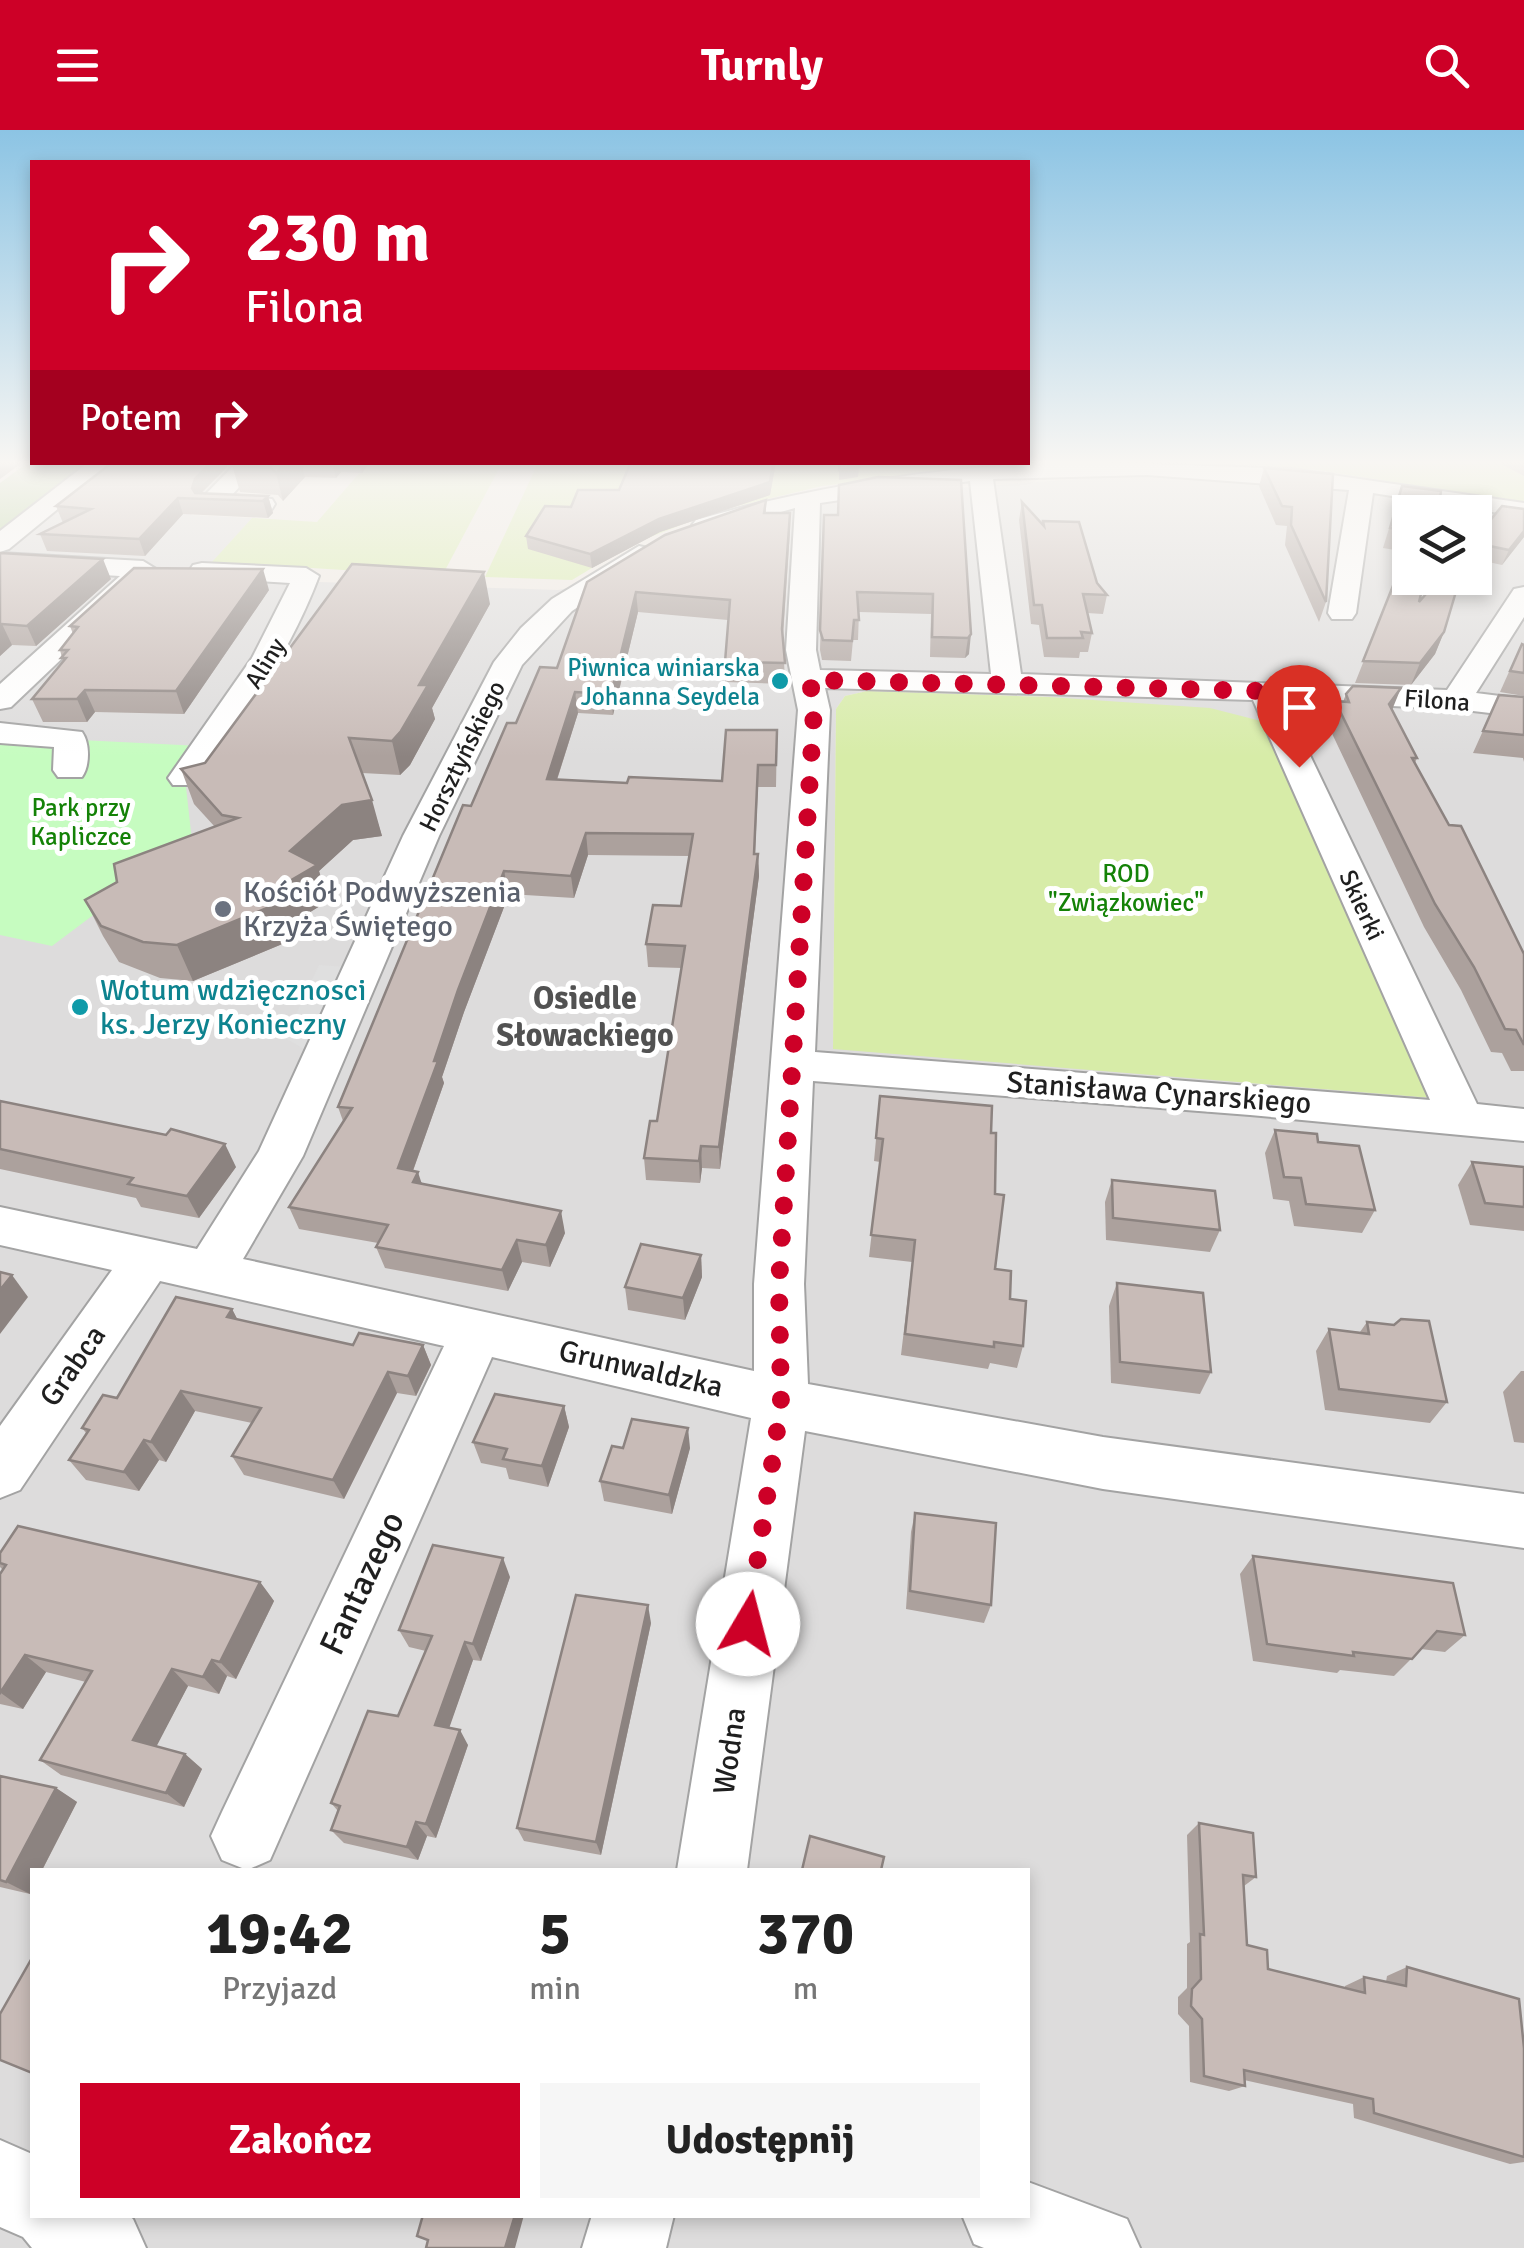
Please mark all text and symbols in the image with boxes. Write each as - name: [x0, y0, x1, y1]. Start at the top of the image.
- icon: menu: [50, 38, 105, 93]
- text: Turnly: [701, 38, 823, 93]
- icon: search: [1419, 38, 1474, 93]
- text: 230 m: [245, 194, 430, 280]
- icon: right: [80, 200, 210, 330]
- text: Filona: [245, 280, 364, 335]
- icon: right: [202, 390, 257, 445]
- text: Potem: [80, 394, 182, 441]
- map controls: [1392, 495, 1492, 595]
- button: layers: [1392, 495, 1492, 595]
- street label: Aliny: [238, 632, 293, 694]
- place label: Piwnica winiarska Johanna Seydela: [567, 652, 760, 712]
- pin: [1257, 665, 1342, 768]
- marker: Piwnica winiarska Johanna Seydela: [769, 670, 791, 692]
- street label: Horsztyńskiego: [412, 675, 512, 837]
- icon: arrive: [1272, 680, 1327, 735]
- street label: Filona: [1403, 682, 1471, 718]
- park label: Park przy Kapliczce: [30, 792, 132, 852]
- park label: ROD "Związkowiec": [1048, 858, 1204, 918]
- street label: Skierki: [1332, 865, 1392, 945]
- place label: Kościół Podwyższenia Krzyża Świętego: [243, 874, 522, 945]
- marker: Kościół Podwyższenia Krzyża Świętego: [212, 898, 234, 920]
- place label: Wotum wdzięcznosci ks. Jerzy Konieczny: [100, 972, 366, 1043]
- district label: Osiedle Słowackiego: [496, 979, 674, 1055]
- marker: Wotum wdzięcznosci ks. Jerzy Konieczny: [69, 996, 91, 1018]
- street label: Stanisława Cynarskiego: [1005, 1064, 1313, 1122]
- street label: Grabca: [32, 1318, 114, 1414]
- street label: Grunwaldzka: [555, 1332, 727, 1406]
- street label: Fantazego: [310, 1504, 414, 1662]
- position arrow: [696, 1572, 800, 1676]
- street label: Wodna: [706, 1705, 754, 1797]
- text: 19:42: [206, 1897, 353, 1971]
- text: 5: [539, 1897, 571, 1971]
- text: 370: [757, 1897, 854, 1971]
- text: Przyjazd: [222, 1969, 337, 2008]
- text: min: [529, 1969, 581, 2008]
- text: m: [793, 1969, 818, 2008]
- button: Zakończ: [80, 2083, 520, 2198]
- button: Udostępnij: [540, 2083, 980, 2198]

